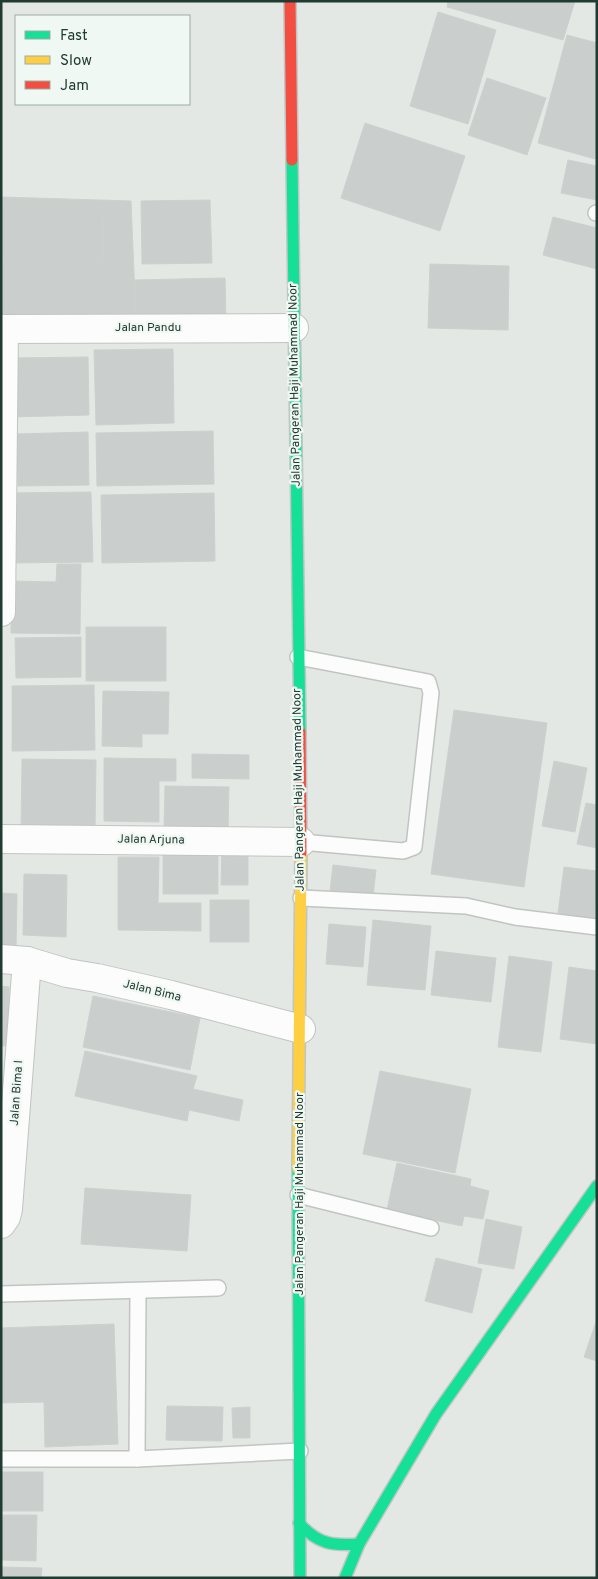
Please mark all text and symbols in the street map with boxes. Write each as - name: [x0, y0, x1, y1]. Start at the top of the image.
- legend: [15, 15, 190, 105]
- text: Fast: [60, 27, 88, 46]
- text: Slow: [60, 52, 92, 71]
- text: Jam: [60, 77, 89, 96]
- street label: Jalan Pangeran Haji Muhammad Noor: [285, 283, 305, 487]
- street label: Jalan Pandu: [115, 320, 181, 336]
- street label: Jalan Pangeran Haji Muhammad Noor: [289, 688, 309, 892]
- street label: Jalan Arjuna: [117, 831, 185, 849]
- street label: Jalan Bima: [121, 976, 183, 1006]
- street label: Jalan Bima I: [7, 1060, 27, 1126]
- street label: Jalan Pangeran Haji Muhammad Noor: [292, 1092, 308, 1296]

